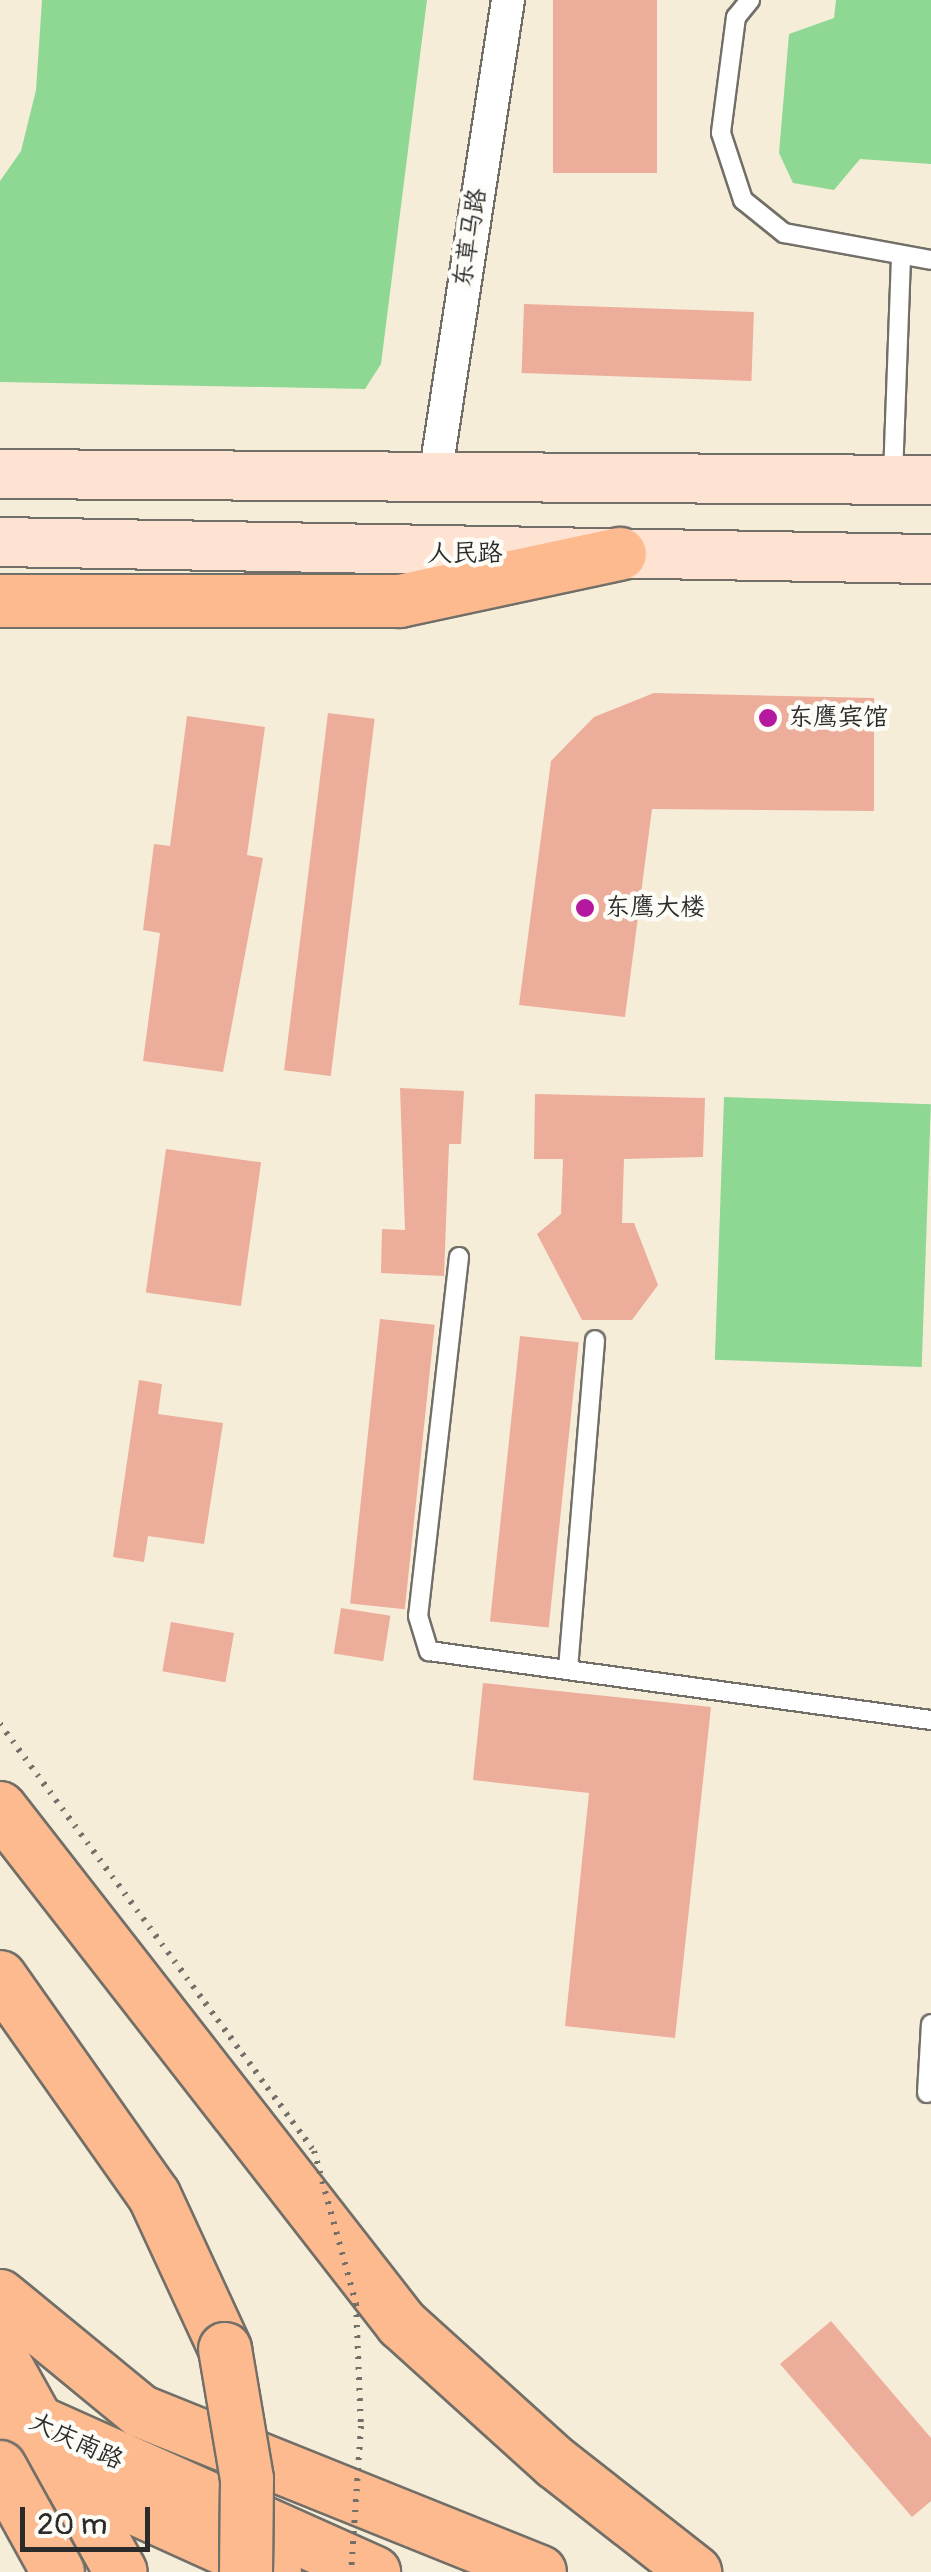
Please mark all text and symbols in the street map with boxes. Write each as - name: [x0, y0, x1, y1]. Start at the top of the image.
- street label: 东草马路: [448, 186, 494, 290]
- street label: 人民路: [428, 539, 502, 569]
- place label: 东鹰宾馆: [788, 703, 888, 733]
- marker: 东鹰宾馆: [757, 707, 779, 729]
- place label: 东鹰大楼: [605, 893, 705, 923]
- marker: 东鹰大楼: [574, 897, 596, 919]
- street label: 大庆南路: [24, 2407, 128, 2477]
- scale bar: [25, 2487, 155, 2549]
- text: 20 m: [37, 2506, 107, 2543]

